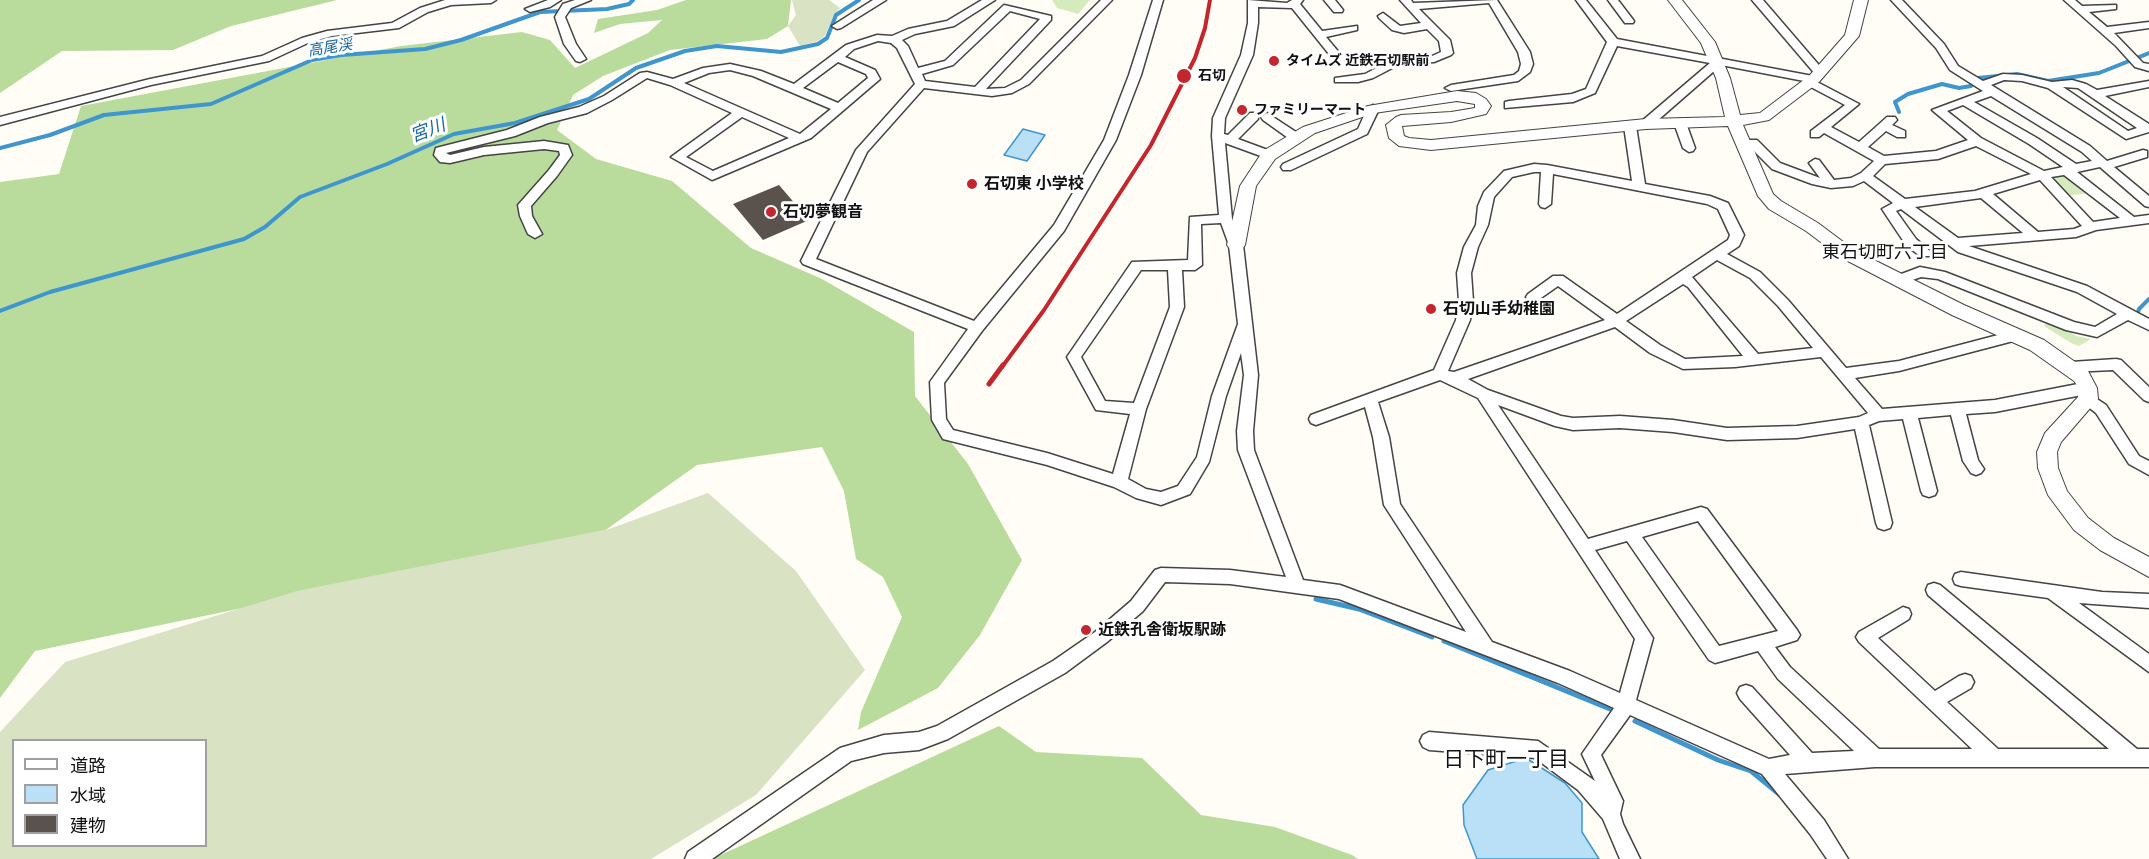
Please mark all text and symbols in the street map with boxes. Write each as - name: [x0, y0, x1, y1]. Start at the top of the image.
- water label: 高尾渓: [306, 36, 354, 60]
- place label: タイムズ 近鉄石切駅前: [1286, 53, 1429, 69]
- marker: タイムズ 近鉄石切駅前: [1267, 54, 1281, 68]
- marker: 石切: [1175, 67, 1193, 85]
- place label: 石切: [1198, 68, 1226, 84]
- place label: ファミリーマート: [1254, 102, 1366, 118]
- marker: ファミリーマート: [1235, 103, 1249, 117]
- water label: 宮川: [407, 114, 449, 148]
- place label: 石切東 小学校: [984, 174, 1084, 194]
- marker: 石切東 小学校: [965, 177, 979, 191]
- place label: 石切夢観音: [783, 202, 863, 222]
- marker: 石切夢観音: [764, 205, 778, 219]
- district label: 東石切町六丁目: [1822, 242, 1948, 264]
- place label: 石切山手幼稚園: [1443, 299, 1555, 319]
- marker: 石切山手幼稚園: [1424, 302, 1438, 316]
- place label: 近鉄孔舎衛坂駅跡: [1098, 620, 1226, 640]
- marker: 近鉄孔舎衛坂駅跡: [1079, 623, 1093, 637]
- legend: [12, 739, 207, 847]
- district label: 日下町一丁目: [1443, 747, 1569, 773]
- text: 道路: [70, 754, 106, 777]
- text: 水域: [70, 784, 106, 807]
- text: 建物: [70, 814, 106, 837]

